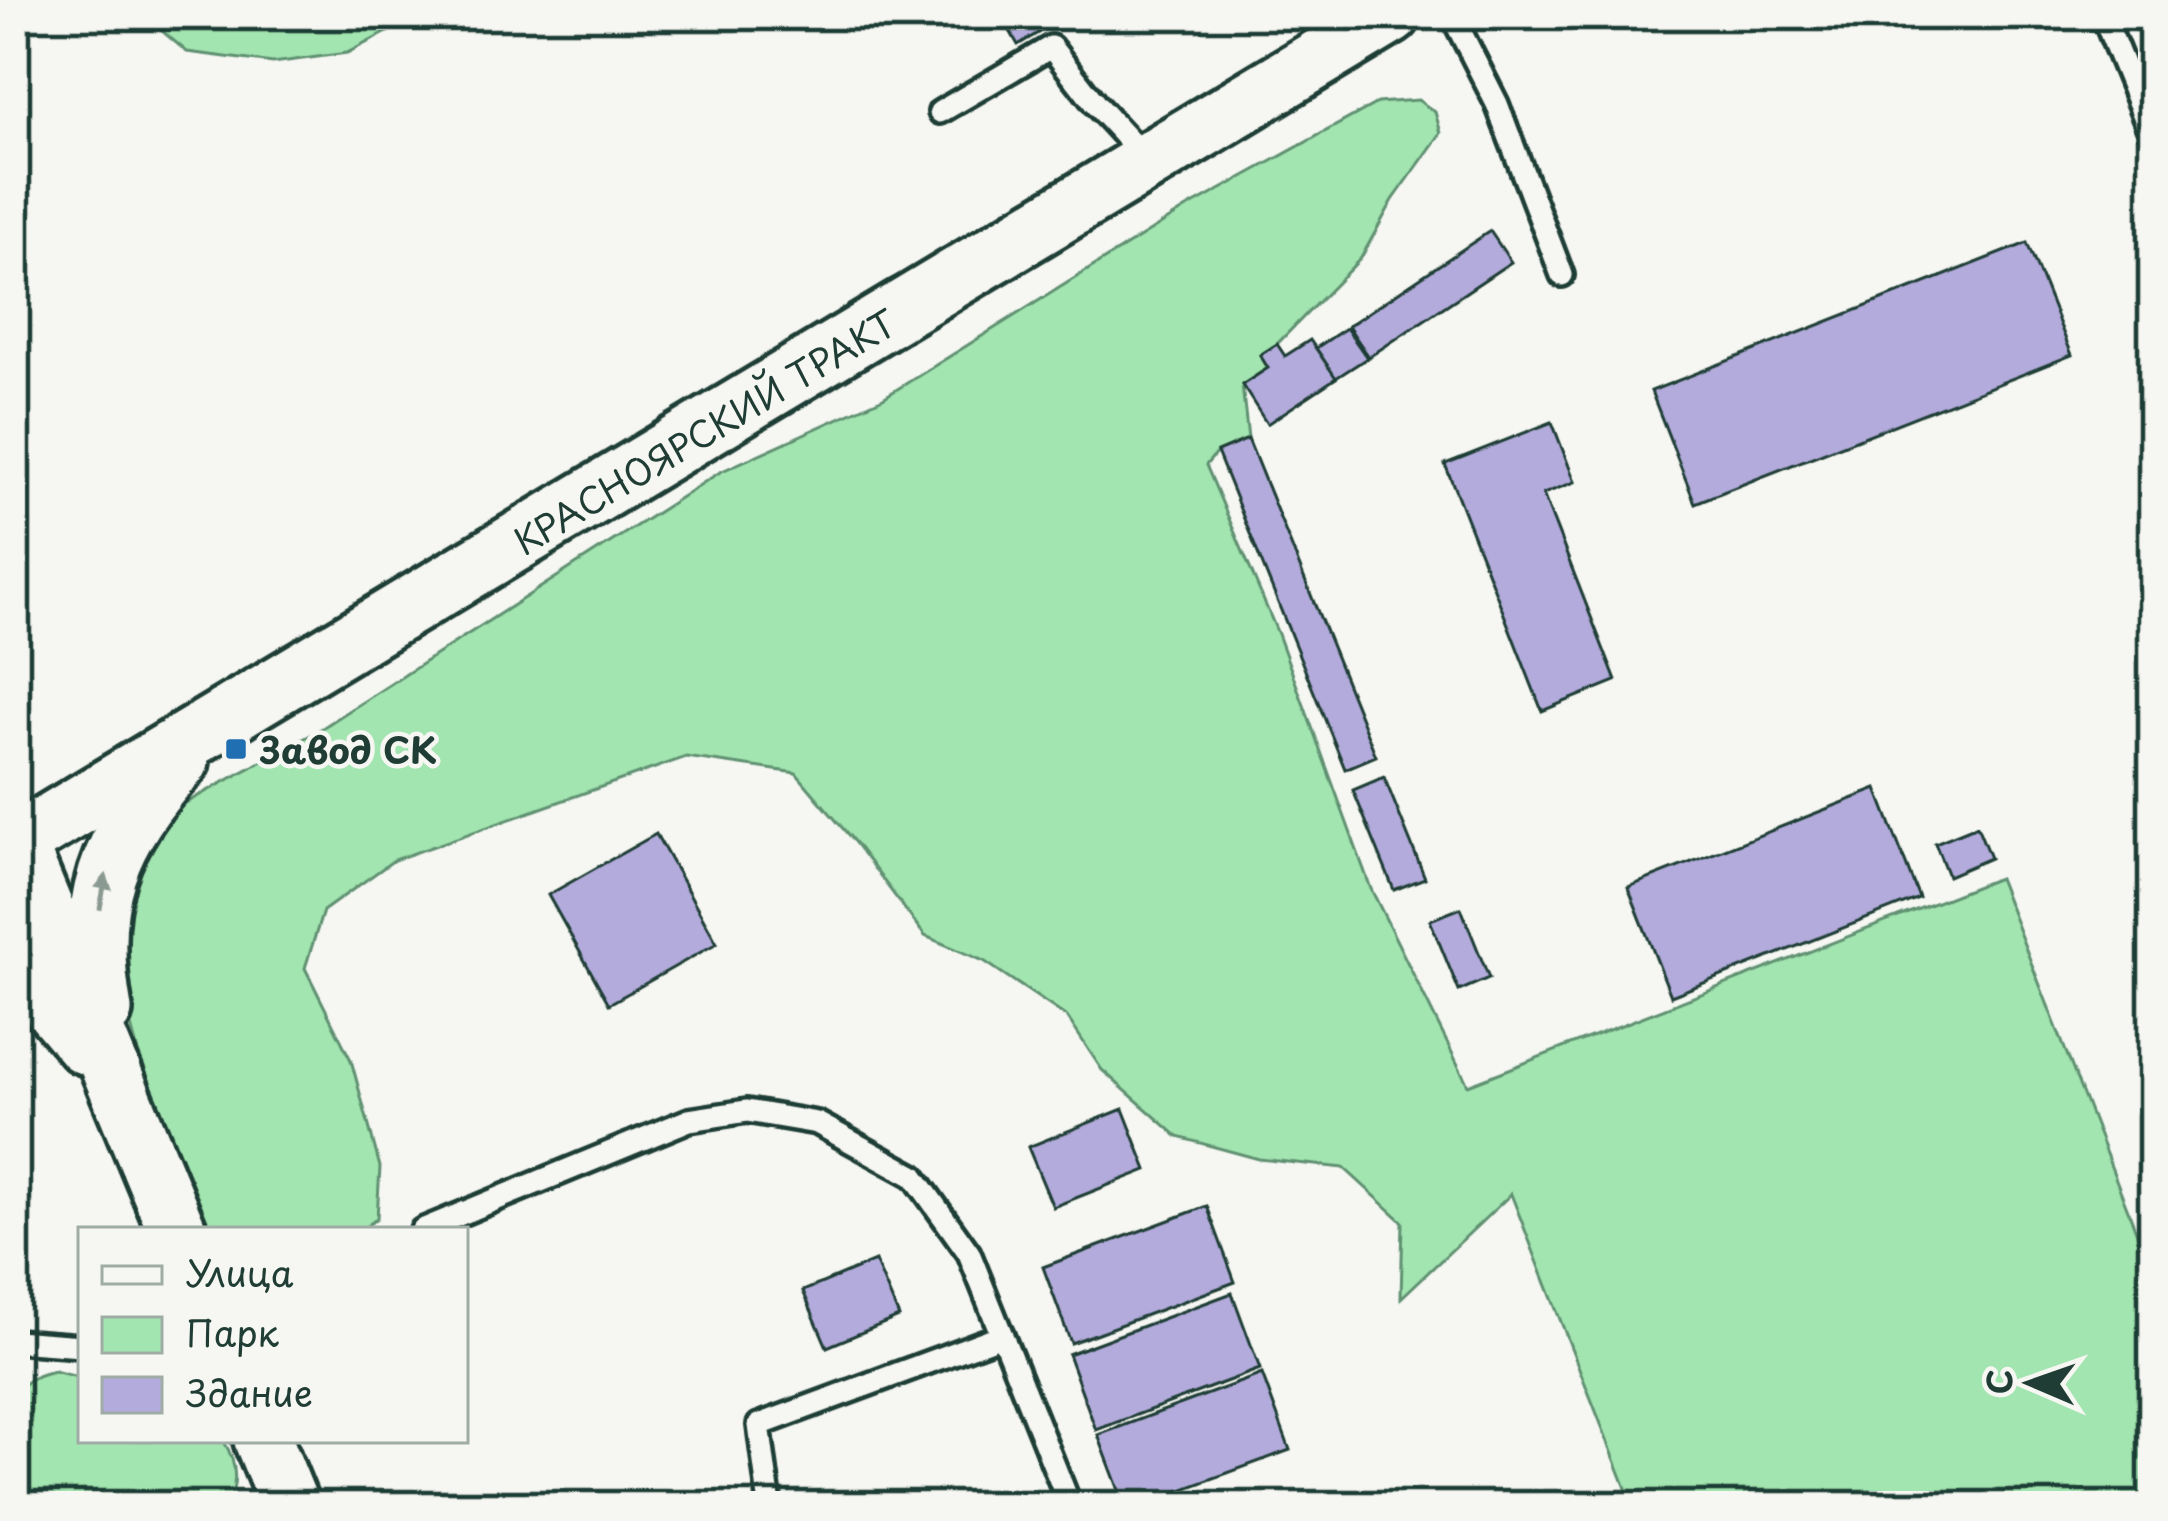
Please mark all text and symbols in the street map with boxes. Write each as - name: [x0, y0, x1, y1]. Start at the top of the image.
- street label: КРАСНОЯРСКИЙ ТРАКТ: [502, 295, 906, 567]
- place label: Завод СК: [259, 722, 437, 776]
- marker: Завод СК: [223, 736, 249, 762]
- one-way arrow: [94, 872, 112, 910]
- legend: [78, 1227, 468, 1443]
- text: Улица: [186, 1245, 294, 1299]
- text: Парк: [186, 1305, 280, 1359]
- north arrow: [1970, 1323, 2090, 1443]
- text: Здание: [186, 1365, 313, 1419]
- text: С: [1973, 1369, 2023, 1395]

